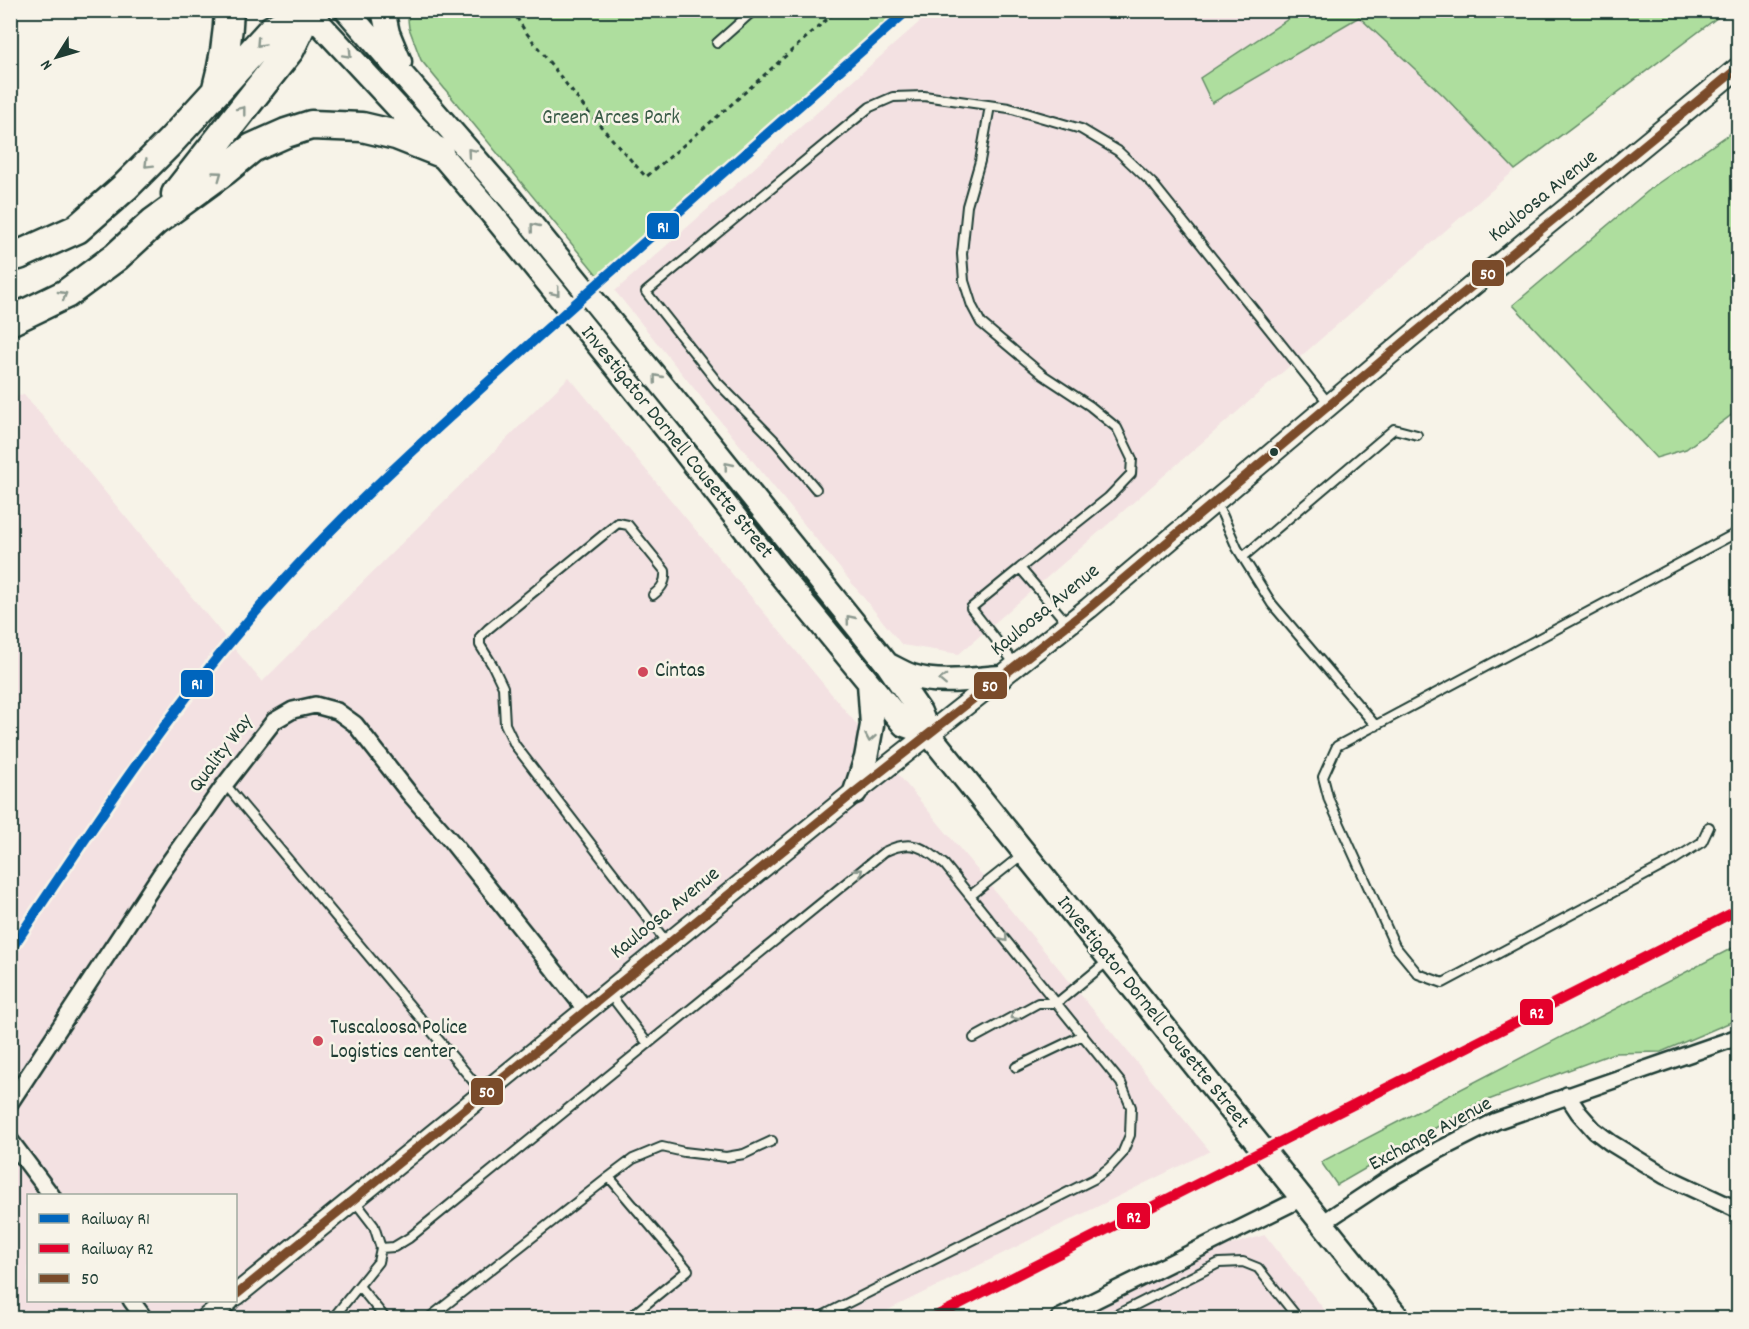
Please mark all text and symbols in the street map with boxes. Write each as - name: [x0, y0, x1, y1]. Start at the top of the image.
- north arrow: [27, 27, 87, 87]
- one-way arrow: [256, 36, 267, 47]
- one-way arrow: [340, 46, 351, 57]
- text: N: [35, 54, 59, 75]
- park label: Green Arces Park: [542, 104, 680, 134]
- one-way arrow: [235, 106, 246, 117]
- street label: Kauloosa Avenue: [1483, 143, 1605, 251]
- one-way arrow: [467, 148, 478, 159]
- one-way arrow: [144, 157, 155, 168]
- one-way arrow: [212, 172, 223, 183]
- line badge: R1: [646, 212, 680, 240]
- text: R1: [657, 217, 669, 240]
- one-way arrow: [530, 223, 541, 234]
- line badge: 50: [1471, 259, 1505, 287]
- text: 50: [1480, 264, 1496, 287]
- one-way arrow: [548, 285, 559, 296]
- one-way arrow: [57, 291, 67, 302]
- street label: Investigator Dornell Cousette Street: [572, 320, 780, 566]
- one-way arrow: [653, 374, 664, 385]
- unlabelled marker: [1268, 446, 1280, 458]
- one-way arrow: [725, 462, 736, 473]
- street label: Kauloosa Avenue: [985, 557, 1107, 665]
- one-way arrow: [846, 615, 857, 626]
- place label: Cintas: [655, 657, 705, 687]
- marker: Cintas: [636, 665, 650, 679]
- line badge: R1: [180, 669, 214, 698]
- line badge: 50: [973, 671, 1008, 700]
- text: R1: [191, 674, 203, 697]
- one-way arrow: [938, 674, 947, 686]
- text: 50: [982, 676, 998, 699]
- street label: Quality Way: [182, 708, 262, 800]
- one-way arrow: [864, 733, 877, 743]
- street label: Kauloosa Avenue: [605, 860, 727, 968]
- one-way arrow: [852, 868, 863, 879]
- street label: Investigator Dornell Cousette Street: [1048, 890, 1256, 1136]
- one-way arrow: [997, 931, 1008, 942]
- line badge: R2: [1519, 998, 1554, 1026]
- text: R2: [1530, 1003, 1544, 1026]
- one-way arrow: [1010, 1009, 1020, 1020]
- place label: Tuscaloosa Police Logistics center: [330, 1014, 467, 1068]
- marker: Tuscaloosa Police Logistics center: [311, 1034, 325, 1048]
- line badge: 50: [470, 1077, 504, 1106]
- text: 50: [479, 1082, 495, 1105]
- street label: Exchange Avenue: [1364, 1090, 1498, 1180]
- legend: [27, 1194, 237, 1302]
- line badge: R2: [1116, 1202, 1151, 1230]
- text: R2: [1127, 1207, 1141, 1230]
- text: Railway R1: [81, 1208, 150, 1233]
- text: Railway R2: [81, 1238, 154, 1263]
- text: 50: [81, 1268, 99, 1293]

